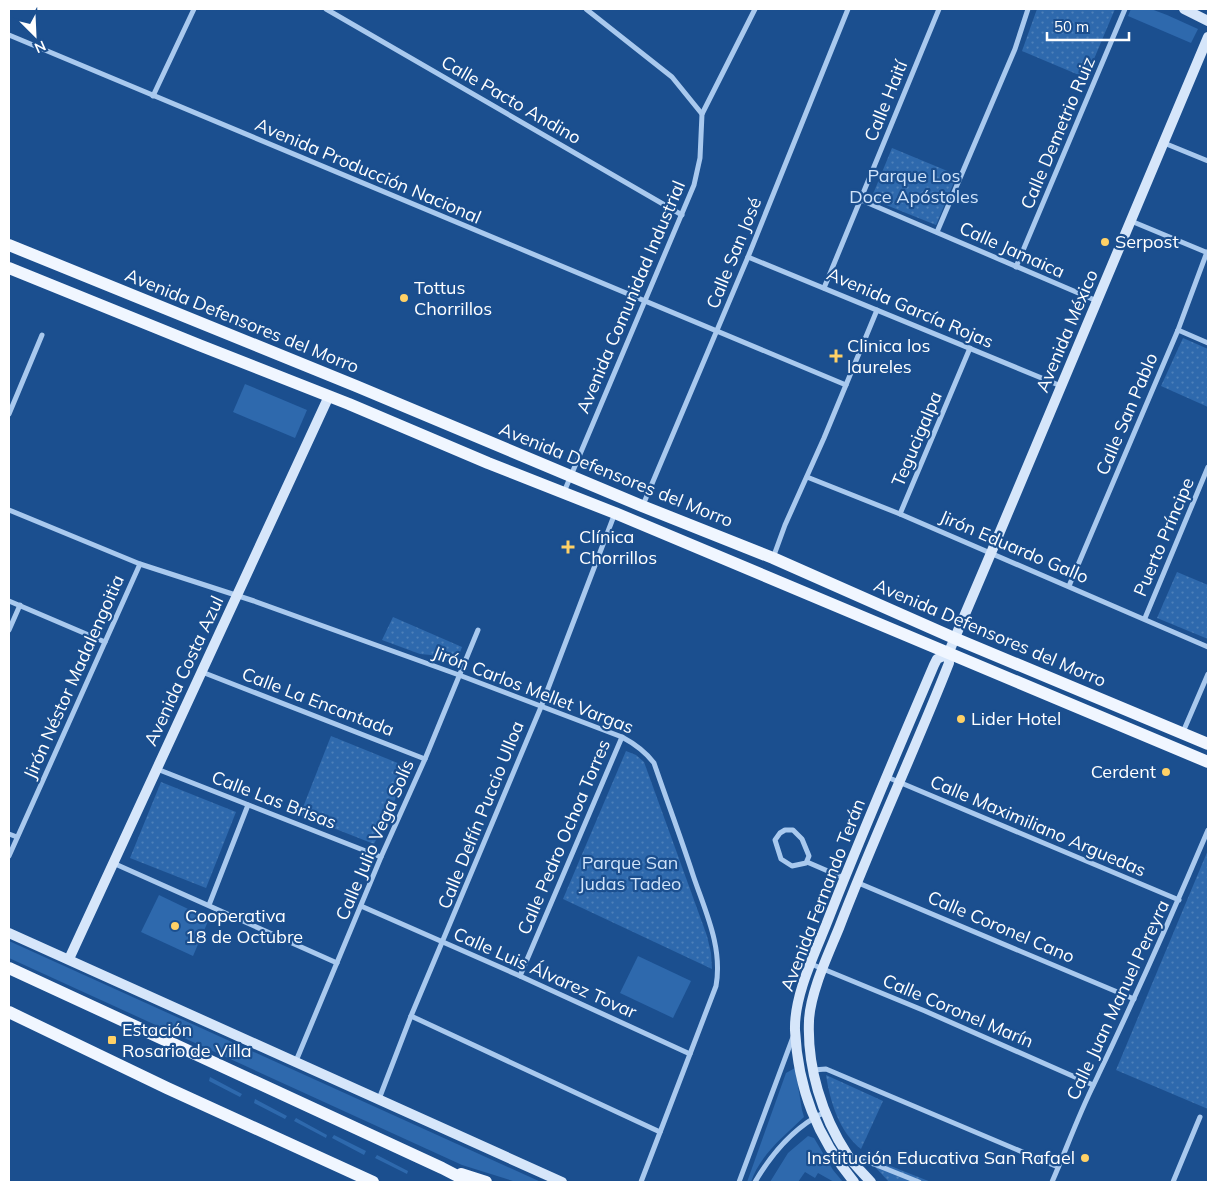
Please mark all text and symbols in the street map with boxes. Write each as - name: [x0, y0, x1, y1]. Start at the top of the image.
- north arrow: [10, 10, 60, 60]
- scale bar: [1047, 10, 1130, 42]
- text: 50 m: [1054, 17, 1089, 36]
- text: N: [32, 37, 49, 57]
- street label: Calle Pacto Andino: [437, 50, 585, 149]
- street label: Calle Demetrio Ruiz: [1015, 53, 1100, 212]
- street label: Calle Haití: [859, 55, 913, 145]
- street label: Avenida Producción Nacional: [252, 112, 485, 229]
- park label: Parque Los Doce Apóstoles: [849, 164, 979, 208]
- street label: Avenida Comunidad Industrial: [571, 177, 690, 417]
- street label: Calle San José: [701, 194, 766, 312]
- street label: Calle Jamaica: [956, 216, 1069, 283]
- place label: Serpost: [1115, 230, 1179, 253]
- marker: Serpost: [1099, 236, 1111, 248]
- street label: Avenida García Rojas: [823, 262, 997, 353]
- street label: Avenida Defensores del Morro: [122, 263, 362, 378]
- street label: Avenida México: [1030, 266, 1103, 396]
- place label: Tottus Chorrillos: [414, 276, 492, 320]
- marker: Tottus Chorrillos: [398, 292, 410, 304]
- place label: Clinica los laureles: [847, 334, 931, 378]
- marker: Clinica los laureles: [829, 349, 843, 363]
- street label: Calle San Pablo: [1090, 349, 1163, 478]
- street label: Tegucigalpa: [886, 388, 947, 490]
- street label: Avenida Defensores del Morro: [496, 417, 736, 532]
- street label: Puerto Príncipe: [1128, 474, 1199, 600]
- street label: Jirón Eduardo Gallo: [936, 505, 1092, 588]
- place label: Clínica Chorrillos: [579, 525, 657, 569]
- marker: Clínica Chorrillos: [561, 540, 575, 554]
- street label: Jirón Néstor Madalengoitia: [18, 571, 129, 783]
- street label: Avenida Defensores del Morro: [871, 573, 1110, 692]
- street label: Avenida Costa Azul: [139, 592, 228, 749]
- street label: Jirón Carlos Mellet Vargas: [429, 641, 637, 739]
- street label: Calle La Encantada: [239, 662, 398, 741]
- place label: Lider Hotel: [971, 707, 1061, 730]
- marker: Lider Hotel: [955, 713, 967, 725]
- street label: Calle Delfín Puccio Ulloa: [432, 717, 529, 912]
- street label: Calle Pedro Ochoa Torres: [512, 736, 615, 938]
- street label: Calle Julio Vega Solís: [330, 756, 419, 924]
- place label: Cerdent: [1091, 760, 1156, 783]
- street label: Calle Las Brisas: [209, 765, 340, 834]
- marker: Cerdent: [1160, 766, 1172, 778]
- street label: Calle Maximiliano Arguedas: [927, 770, 1150, 882]
- street label: Avenida Fernando Terán: [775, 795, 870, 994]
- park label: Parque San Judas Tadeo: [579, 851, 681, 895]
- street label: Calle Coronel Cano: [924, 885, 1078, 968]
- street label: Calle Juan Manuel Pereyra: [1061, 896, 1174, 1104]
- place label: Cooperativa 18 de Octubre: [185, 904, 303, 948]
- marker: Cooperativa 18 de Octubre: [169, 920, 181, 932]
- street label: Calle Luis Álvarez Tovar: [450, 922, 641, 1024]
- street label: Calle Coronel Marín: [879, 968, 1037, 1053]
- place label: Estación Rosario de Villa: [122, 1018, 252, 1062]
- marker: Estación Rosario de Villa: [106, 1034, 118, 1046]
- place label: Institución Educativa San Rafael: [807, 1146, 1075, 1169]
- marker: Institución Educativa San Rafael: [1079, 1152, 1091, 1164]

